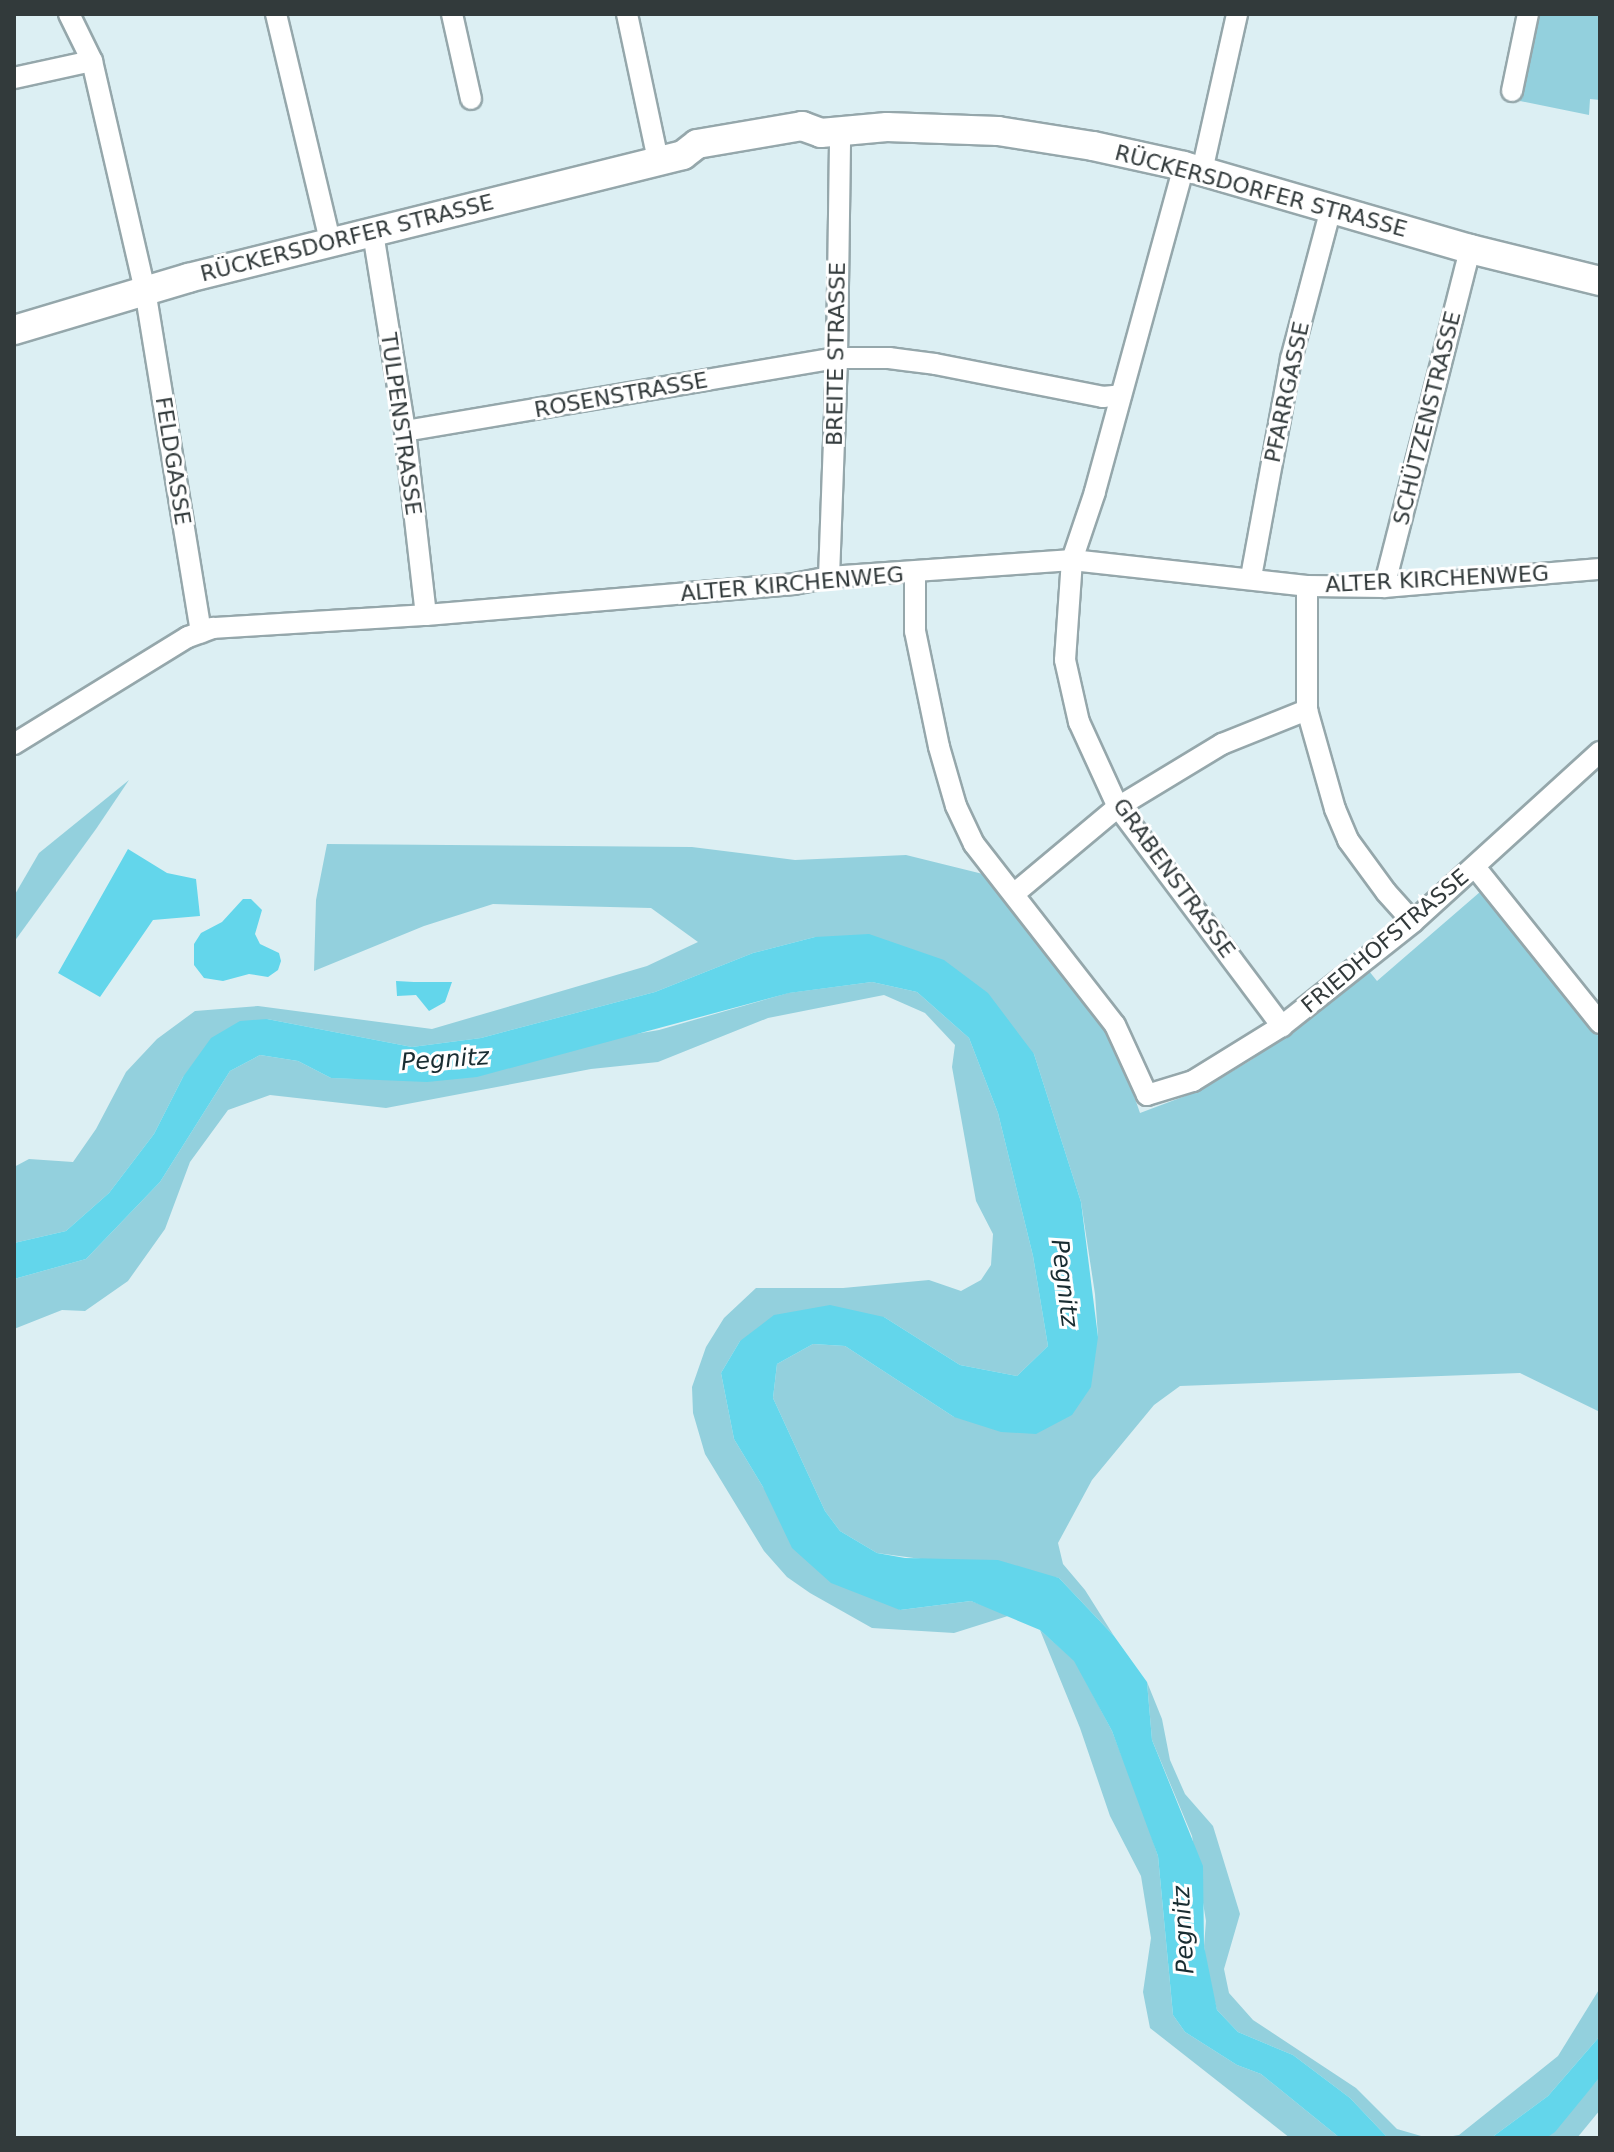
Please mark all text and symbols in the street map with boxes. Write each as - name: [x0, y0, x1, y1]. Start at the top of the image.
- street label: RÜCKERSDORFER STRASSE: [1112, 139, 1410, 243]
- street label: RÜCKERSDORFER STRASSE: [198, 189, 496, 287]
- street label: BREITE STRASSE: [821, 262, 851, 446]
- street label: SCHÜTZENSTRASSE: [1388, 308, 1466, 528]
- street label: PFARRGASSE: [1259, 319, 1315, 465]
- street label: TULPENSTRASSE: [375, 331, 427, 517]
- street label: ROSENSTRASSE: [532, 367, 710, 423]
- street label: FELDGASSE: [150, 395, 196, 527]
- street label: ALTER KIRCHENWEG: [1324, 560, 1550, 598]
- street label: ALTER KIRCHENWEG: [679, 561, 905, 607]
- street label: GRABENSTRASSE: [1107, 793, 1241, 963]
- street label: FRIEDHOFSTRASSE: [1296, 863, 1474, 1019]
- water label: Pegnitz: [400, 1043, 490, 1077]
- water label: Pegnitz: [1044, 1237, 1084, 1329]
- water label: Pegnitz: [1167, 1885, 1201, 1975]

